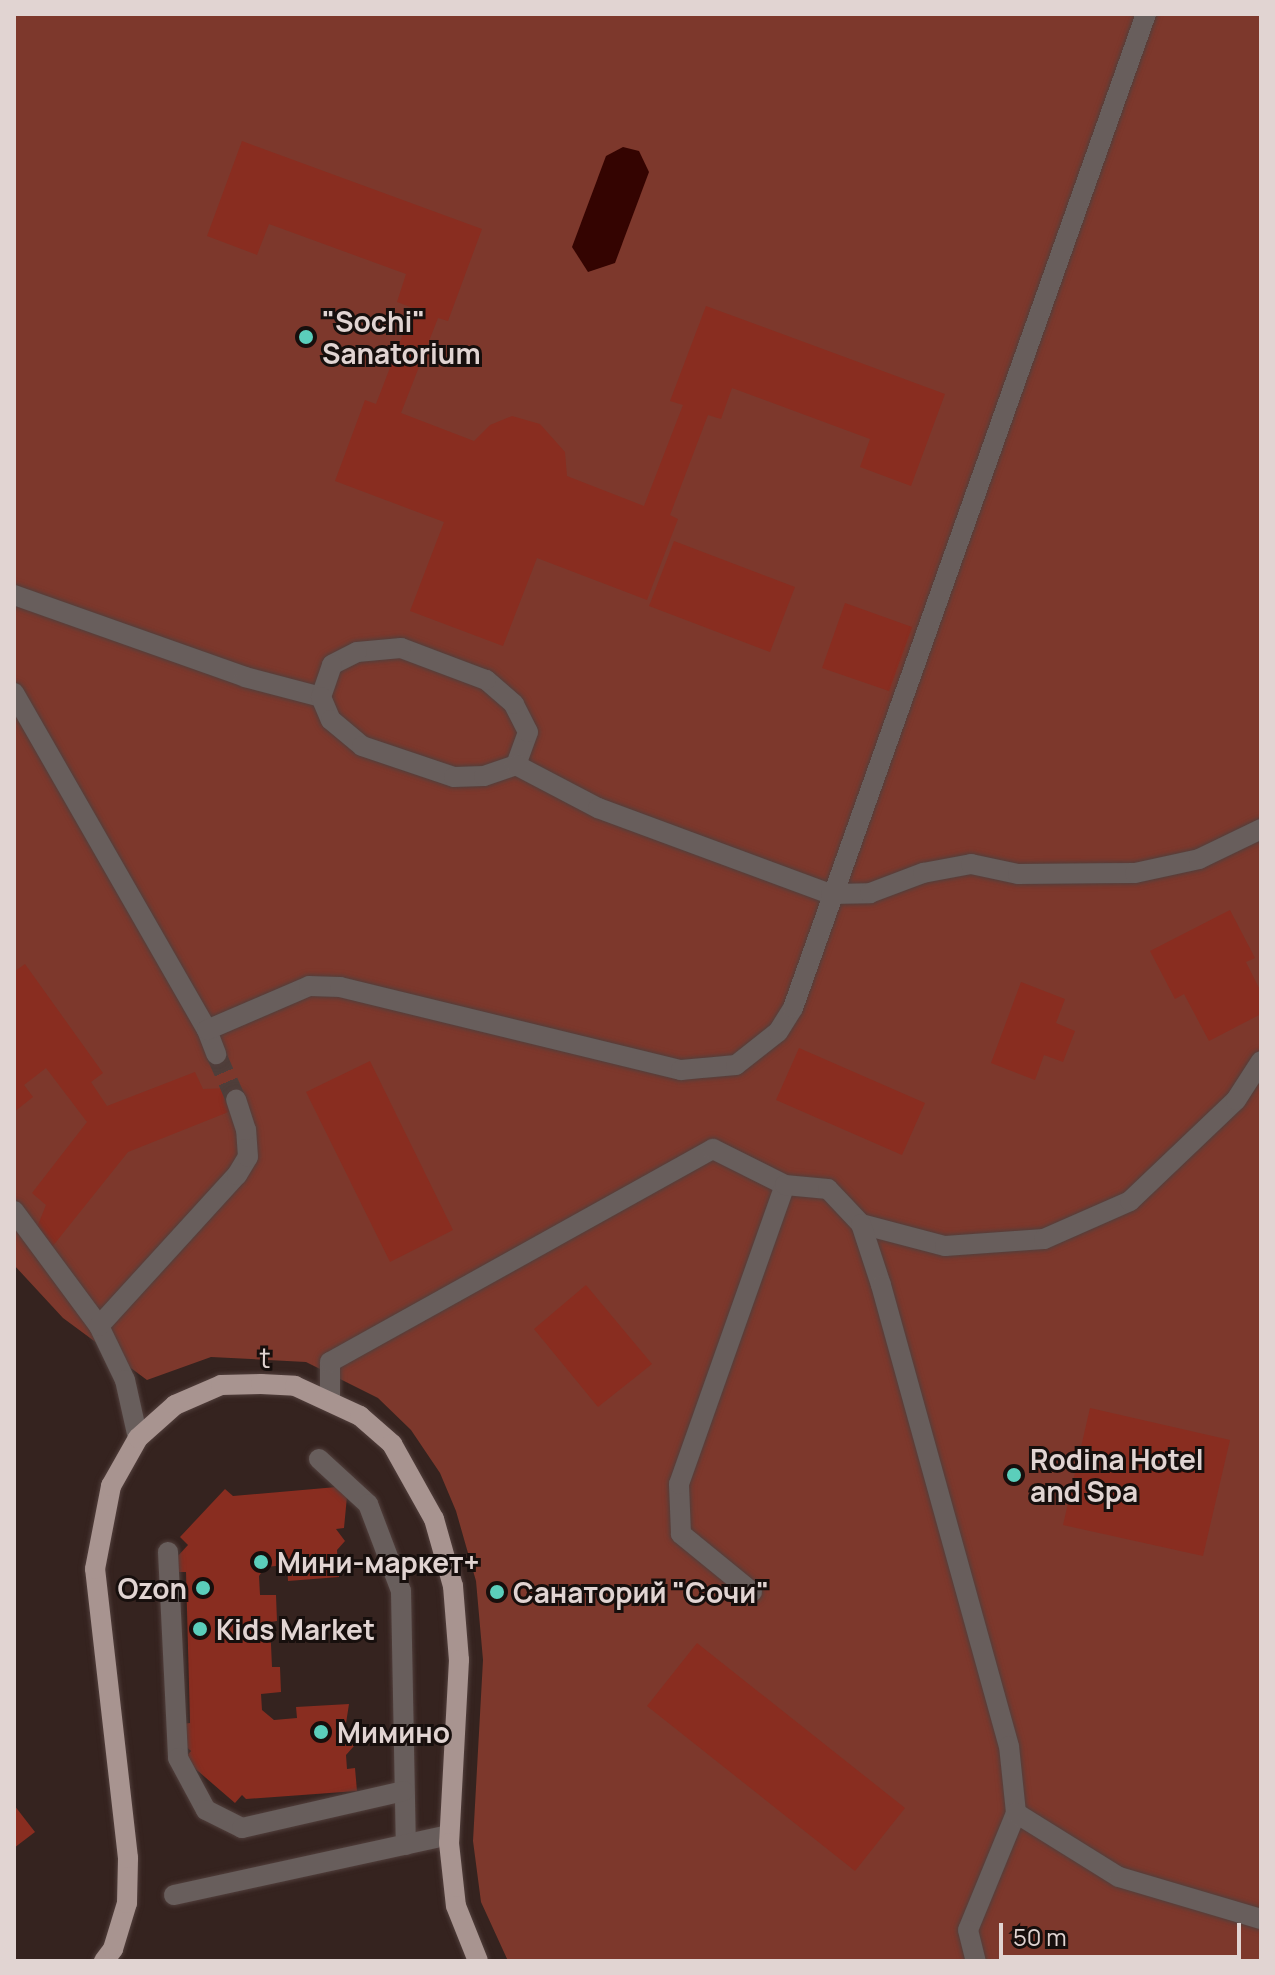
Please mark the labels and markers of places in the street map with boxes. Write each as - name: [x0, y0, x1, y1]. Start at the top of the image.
- place label: "Sochi" Sanatorium: [322, 304, 481, 370]
- marker: "Sochi" Sanatorium: [297, 328, 315, 346]
- place label: Rodina Hotel and Spa: [1030, 1442, 1204, 1508]
- marker: Rodina Hotel and Spa: [1005, 1466, 1023, 1484]
- place label: Мини-маркет+: [277, 1545, 480, 1579]
- marker: Мини-маркет+: [252, 1553, 270, 1571]
- place label: Ozon: [117, 1571, 187, 1605]
- place label: Санаторий "Сочи": [513, 1575, 769, 1609]
- marker: Ozon: [194, 1579, 212, 1597]
- marker: Санаторий "Сочи": [488, 1583, 506, 1601]
- place label: Kids Market: [216, 1612, 375, 1646]
- marker: Kids Market: [191, 1620, 209, 1638]
- place label: Мимино: [337, 1715, 450, 1749]
- marker: Мимино: [312, 1723, 330, 1741]

